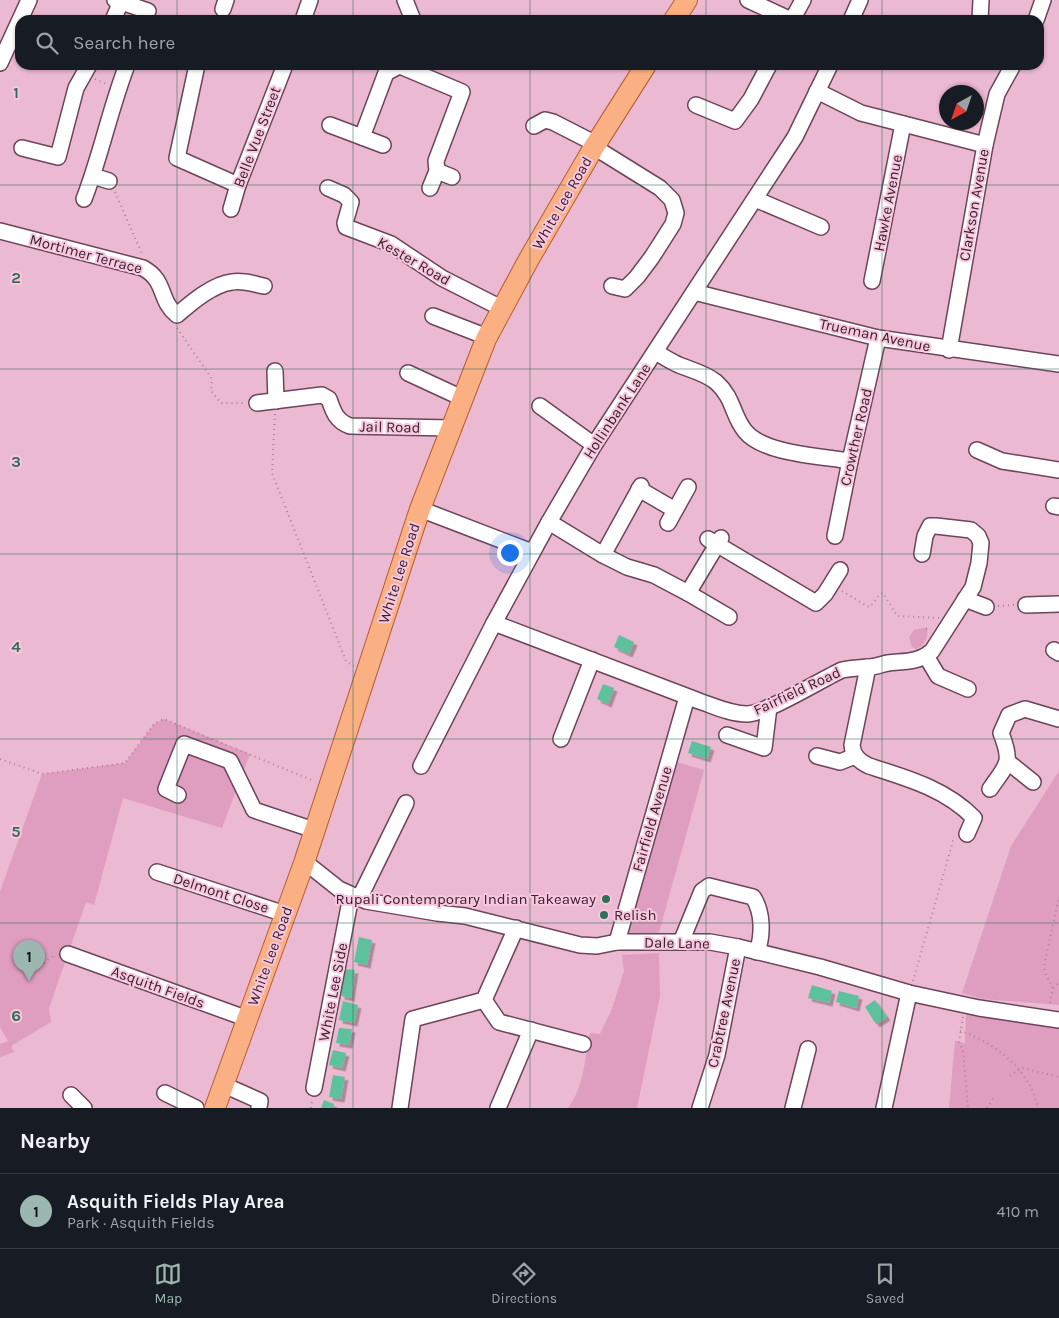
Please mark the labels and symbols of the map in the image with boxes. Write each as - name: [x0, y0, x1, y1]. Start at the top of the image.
- text: 1: [13, 83, 19, 102]
- street label: Belle Vue Street: [229, 84, 285, 190]
- north arrow: [939, 85, 984, 130]
- street label: Clarkson Avenue: [955, 148, 993, 262]
- street label: White Lee Road: [528, 153, 596, 253]
- street label: Hawke Avenue: [870, 153, 906, 253]
- street label: Mortimer Terrace: [28, 230, 144, 278]
- street label: Kester Road: [374, 233, 454, 289]
- text: 2: [11, 268, 21, 287]
- street label: Trueman Avenue: [818, 314, 932, 356]
- street label: Hollinbank Lane: [579, 360, 655, 462]
- street label: Crowther Road: [836, 386, 876, 488]
- street label: Jail Road: [359, 417, 421, 437]
- text: 3: [11, 452, 21, 471]
- street label: White Lee Road: [374, 521, 424, 625]
- your location: [497, 540, 523, 566]
- text: 4: [11, 637, 21, 656]
- street label: Fairfield Road: [751, 663, 843, 719]
- street label: Fairfield Avenue: [628, 764, 676, 874]
- text: 5: [11, 822, 21, 841]
- street label: Delmont Close: [171, 869, 271, 917]
- place label: Rupali Contemporary Indian Takeaway: [336, 890, 596, 908]
- marker: Rupali Contemporary Indian Takeaway: [600, 893, 612, 905]
- street label: White Lee Road: [244, 904, 296, 1008]
- place label: Relish: [614, 906, 657, 924]
- marker: Relish: [598, 909, 610, 921]
- street label: Dale Lane: [644, 933, 710, 953]
- pin: 1: [13, 940, 45, 981]
- street label: White Lee Side: [315, 941, 351, 1043]
- street label: Crabtree Avenue: [704, 957, 744, 1069]
- street label: Asquith Fields: [109, 962, 207, 1012]
- text: 6: [11, 1006, 21, 1025]

